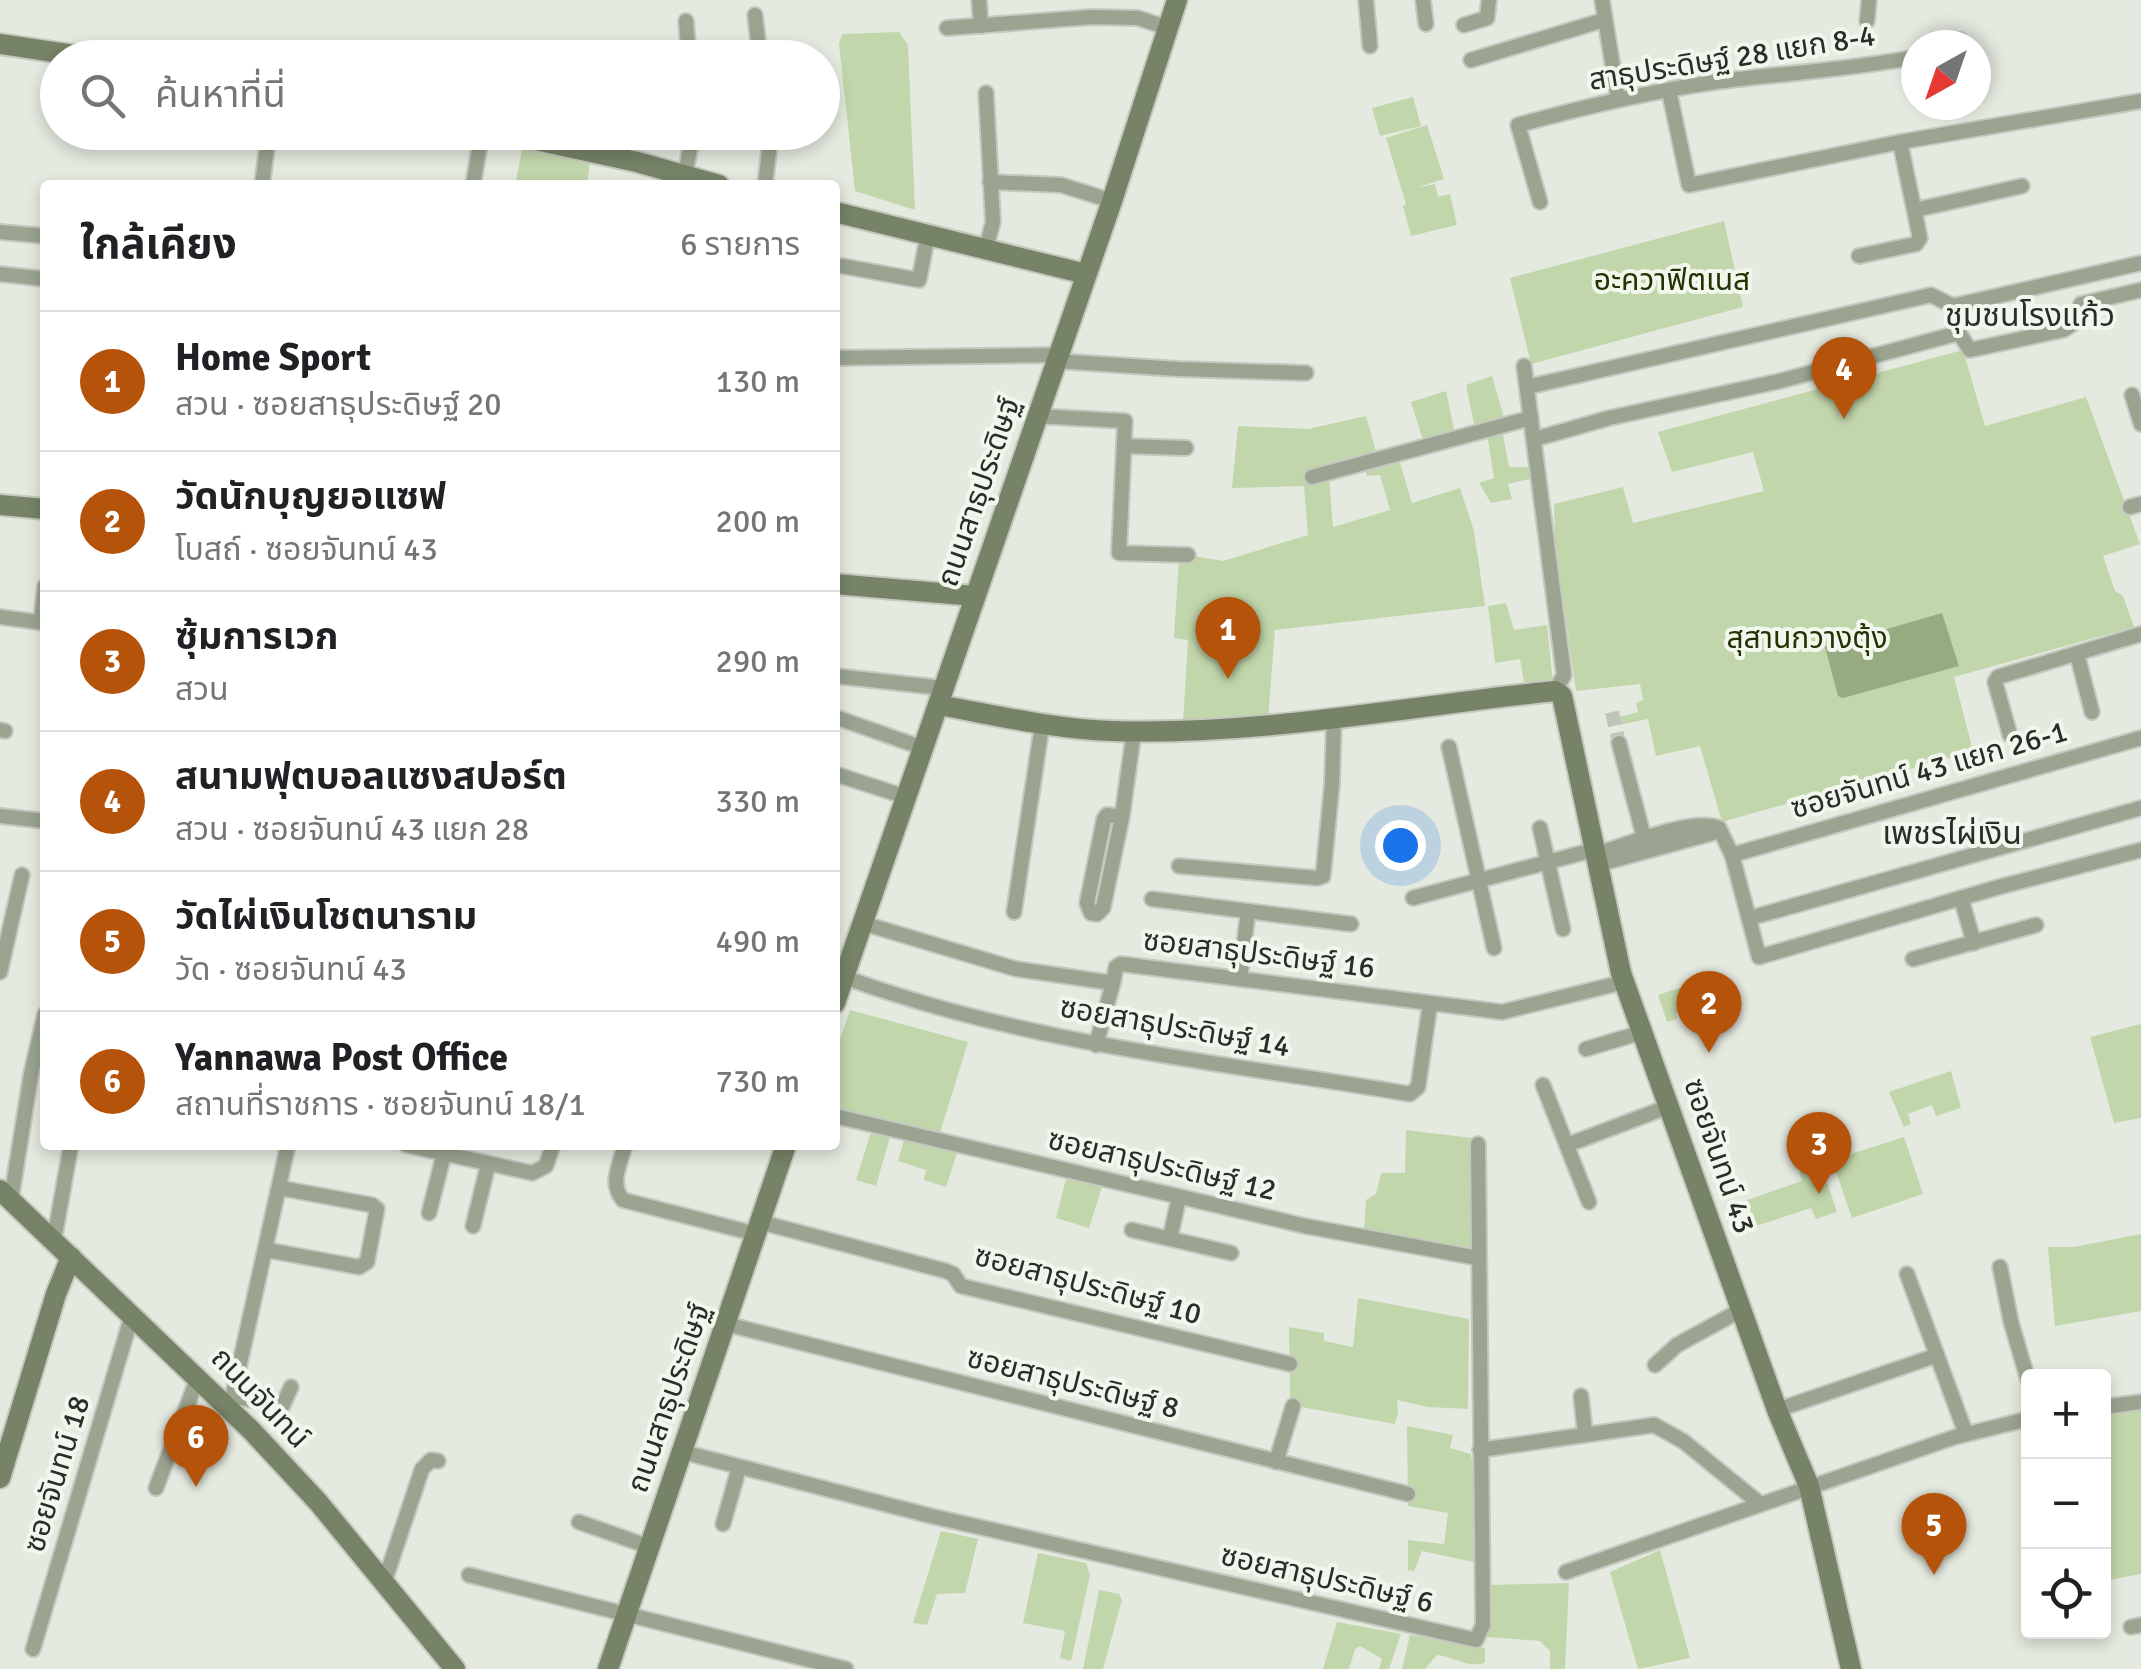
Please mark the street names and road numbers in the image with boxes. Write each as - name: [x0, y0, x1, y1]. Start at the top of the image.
- street label: สาธุประดิษฐ์ 28 แยก 8-4: [1586, 17, 1878, 99]
- street label: ถนนสาธุประดิษฐ์: [929, 392, 1029, 591]
- street label: ซอยจันทน์ 43 แยก 26-1: [1786, 713, 2072, 827]
- street label: ซอยสาธุประดิษฐ์ 16: [1141, 921, 1377, 987]
- street label: ซอยสาธุประดิษฐ์ 14: [1057, 989, 1293, 1065]
- street label: ซอยจันทน์ 43: [1675, 1074, 1763, 1238]
- street label: ซอยสาธุประดิษฐ์ 12: [1044, 1121, 1280, 1209]
- street label: ซอยสาธุประดิษฐ์ 10: [970, 1237, 1206, 1333]
- street label: ถนนสาธุประดิษฐ์: [619, 1298, 719, 1497]
- street label: ซอยสาธุประดิษฐ์ 8: [963, 1339, 1183, 1427]
- street label: ถนนจันทน์: [203, 1340, 317, 1456]
- street label: ซอยจันทน์ 18: [16, 1391, 98, 1557]
- street label: ซอยสาธุประดิษฐ์ 6: [1217, 1537, 1437, 1621]

